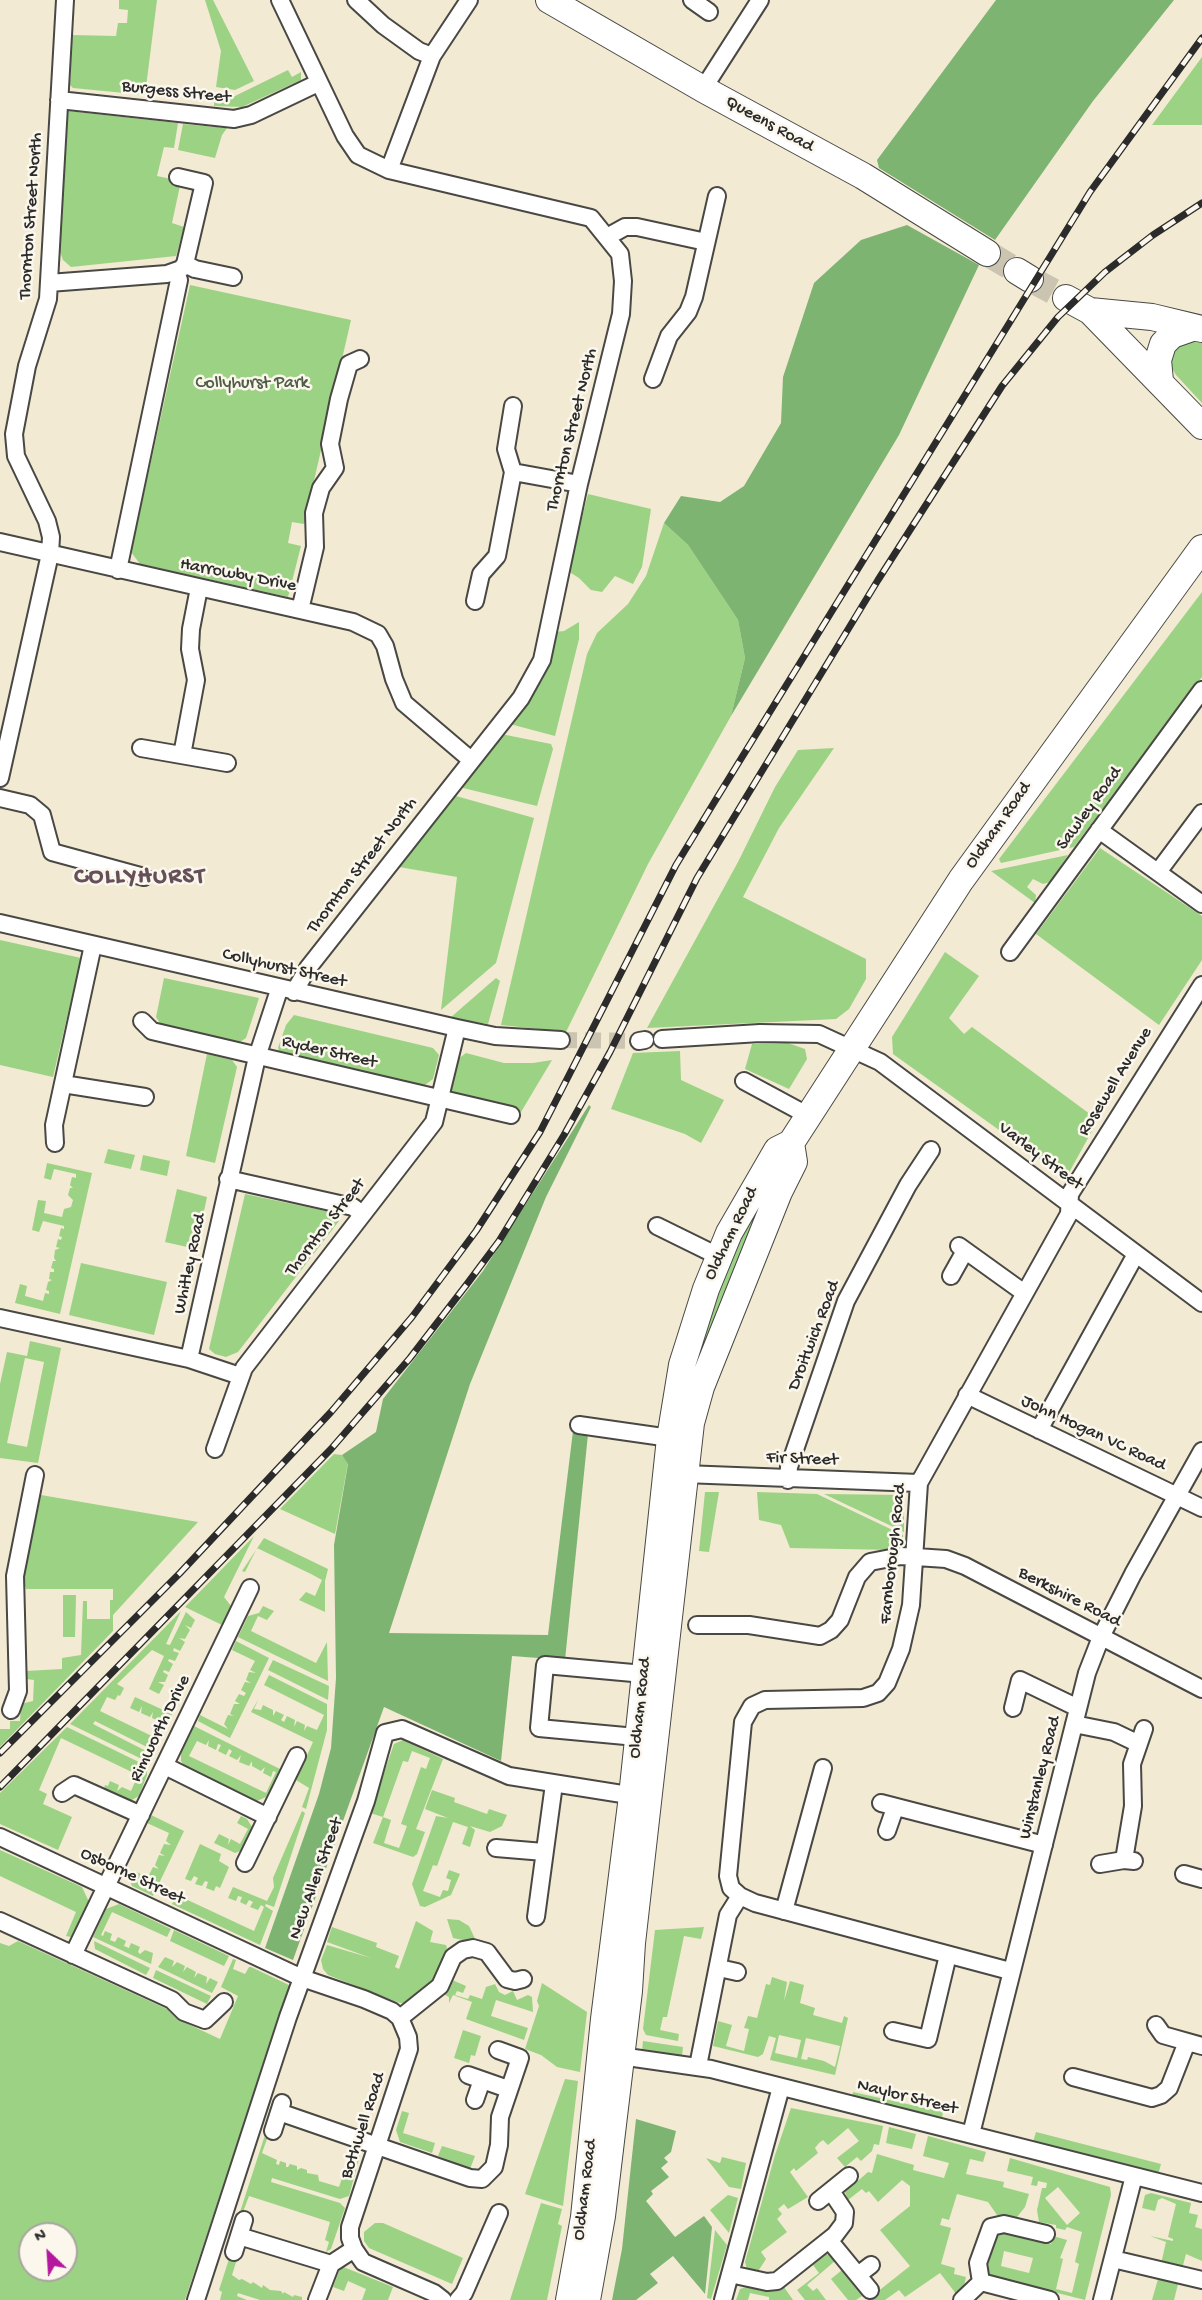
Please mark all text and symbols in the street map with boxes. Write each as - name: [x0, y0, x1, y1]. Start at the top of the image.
- street label: Burgess Street: [121, 77, 231, 109]
- street label: Queens Road: [721, 92, 817, 158]
- street label: Thornton Street North: [15, 132, 49, 300]
- street label: Thornton Street North: [542, 346, 604, 514]
- park label: Collyhurst Park: [196, 373, 308, 395]
- street label: Harrowby Drive: [178, 554, 298, 598]
- street label: Sawley Road: [1052, 763, 1128, 855]
- street label: Oldham Road: [961, 778, 1037, 874]
- street label: Thornton Street North: [303, 794, 423, 938]
- district label: COLLYHURST: [74, 864, 206, 892]
- street label: Collyhurst Street: [220, 944, 348, 994]
- street label: Rosewell Avenue: [1074, 1024, 1158, 1140]
- street label: Ryder Street: [279, 1032, 379, 1074]
- street label: Varley Street: [993, 1118, 1087, 1196]
- street label: Thornton Street: [281, 1175, 371, 1281]
- street label: Oldham Road: [700, 1184, 764, 1284]
- street label: Whitley Road: [170, 1212, 212, 1316]
- street label: Droitwich Road: [784, 1278, 846, 1394]
- street label: John Hogan VC Road: [1017, 1391, 1169, 1477]
- street label: Fir Street: [766, 1448, 838, 1472]
- street label: Farnborough Road: [876, 1483, 912, 1625]
- street label: Berkshire Road: [1014, 1563, 1124, 1633]
- street label: Oldham Road: [625, 1656, 657, 1760]
- street label: Rimworth Drive: [126, 1672, 196, 1786]
- street label: Winstanley Road: [1015, 1714, 1067, 1842]
- street label: New Allen Street: [285, 1815, 349, 1943]
- street label: Osborne Street: [76, 1843, 188, 1911]
- street label: Bothwell Road: [337, 2070, 391, 2182]
- street label: Naylor Street: [855, 2075, 959, 2121]
- street label: Oldham Road: [569, 2138, 603, 2242]
- north arrow: [18, 2222, 78, 2282]
- text: N: [32, 2226, 50, 2248]

